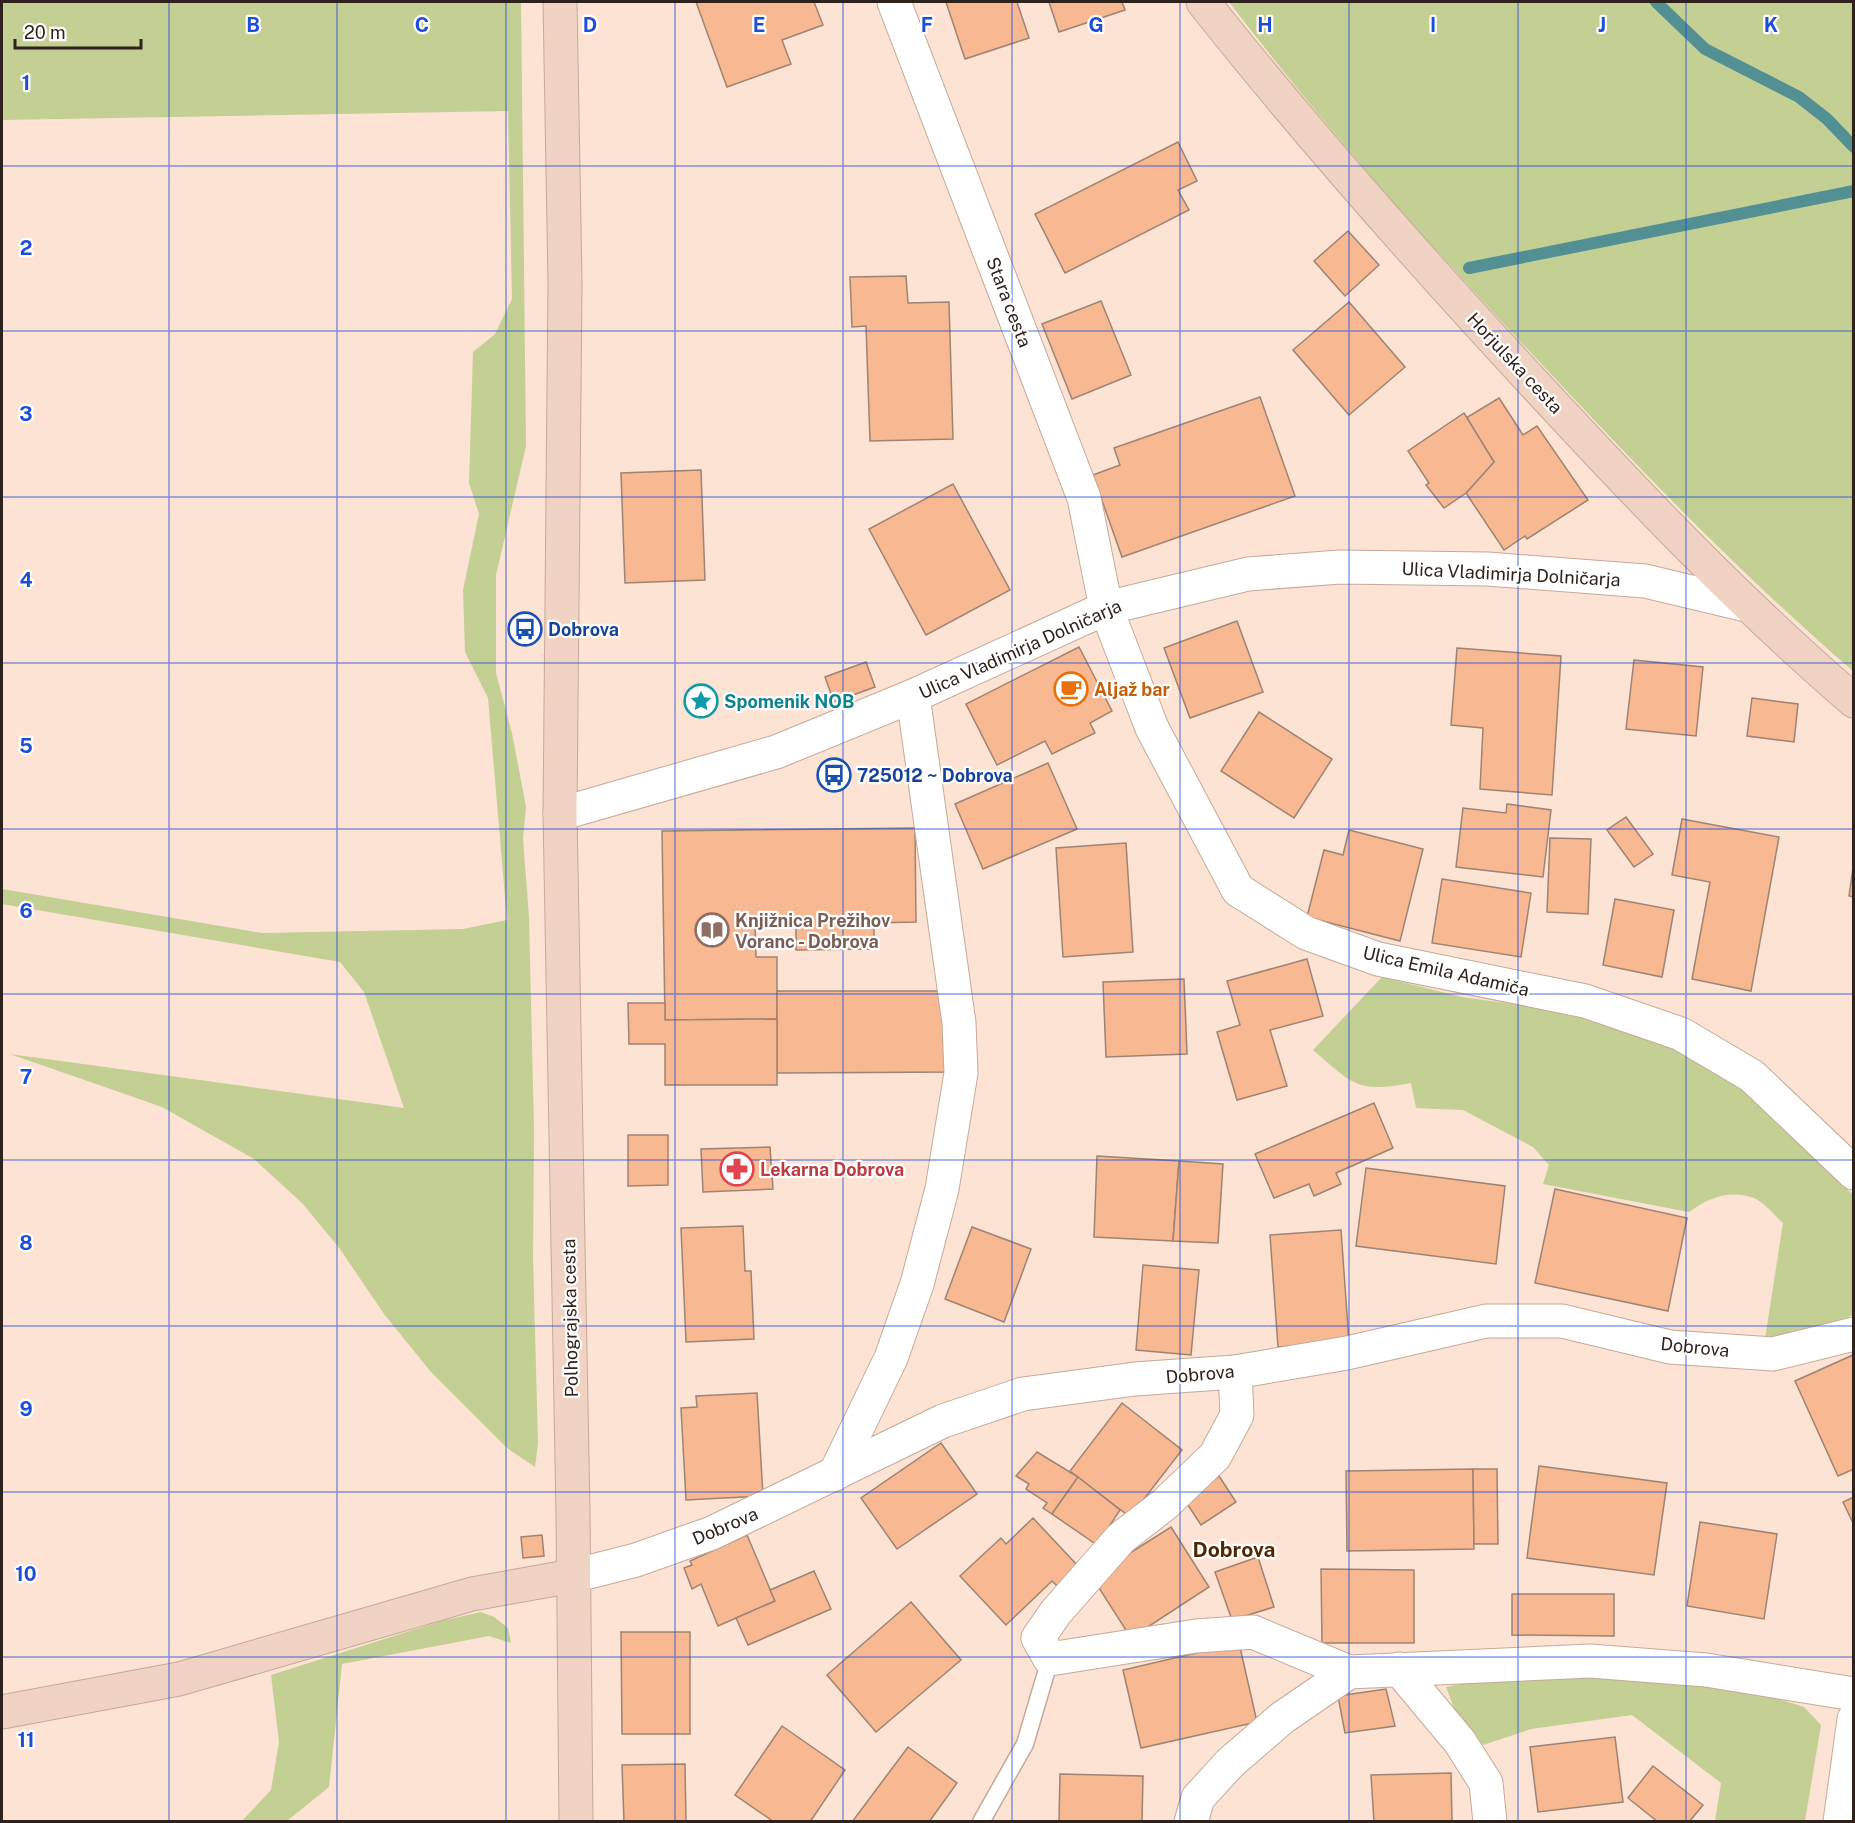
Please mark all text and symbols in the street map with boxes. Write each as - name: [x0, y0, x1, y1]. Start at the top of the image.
- scale bar: [15, 12, 141, 50]
- text: B: [246, 13, 260, 37]
- text: C: [415, 13, 429, 37]
- text: D: [583, 13, 597, 37]
- text: E: [753, 13, 765, 37]
- text: F: [921, 13, 933, 37]
- text: G: [1088, 13, 1104, 37]
- text: H: [1257, 13, 1273, 37]
- text: I: [1430, 13, 1436, 37]
- text: J: [1598, 13, 1606, 37]
- text: K: [1764, 13, 1778, 37]
- text: 20 m: [24, 22, 66, 43]
- text: 1: [22, 71, 30, 95]
- text: 2: [20, 236, 32, 260]
- street label: Stara cesta: [982, 254, 1036, 350]
- street label: Horjulska cesta: [1463, 308, 1567, 418]
- text: 3: [19, 402, 33, 426]
- street label: Ulica Vladimirja Dolničarja: [1401, 558, 1621, 590]
- text: 4: [19, 568, 33, 592]
- street label: Ulica Vladimirja Dolničarja: [916, 595, 1124, 703]
- bus stop icon: Dobrova: [507, 611, 543, 647]
- place label: Dobrova: [548, 619, 619, 640]
- cafe icon: Aljaž bar: [1053, 671, 1089, 707]
- place label: Aljaž bar: [1094, 679, 1170, 700]
- place icon: Spomenik NOB: [683, 683, 719, 719]
- place label: Spomenik NOB: [724, 691, 854, 712]
- text: 5: [19, 734, 33, 758]
- bus stop icon: 725012 ~ Dobrova: [816, 757, 852, 793]
- place label: 725012 ~ Dobrova: [857, 765, 1013, 786]
- text: 6: [19, 899, 33, 923]
- place label: Knjižnica Prežihov Voranc - Dobrova: [735, 910, 891, 952]
- library icon: Knjižnica Prežihov Voranc - Dobrova: [694, 912, 730, 948]
- street label: Ulica Emila Adamiča: [1361, 942, 1531, 1000]
- text: 7: [20, 1065, 32, 1089]
- pharmacy icon: Lekarna Dobrova: [719, 1151, 755, 1187]
- place label: Lekarna Dobrova: [760, 1159, 904, 1180]
- text: 8: [19, 1231, 33, 1255]
- street label: Polhograjska cesta: [558, 1238, 582, 1398]
- street label: Dobrova: [1660, 1333, 1730, 1361]
- street label: Dobrova: [1165, 1361, 1235, 1387]
- text: 9: [19, 1397, 33, 1421]
- street label: Dobrova: [689, 1503, 761, 1549]
- district label: Dobrova: [1193, 1537, 1275, 1562]
- text: 10: [15, 1562, 37, 1586]
- text: 11: [17, 1728, 35, 1752]

